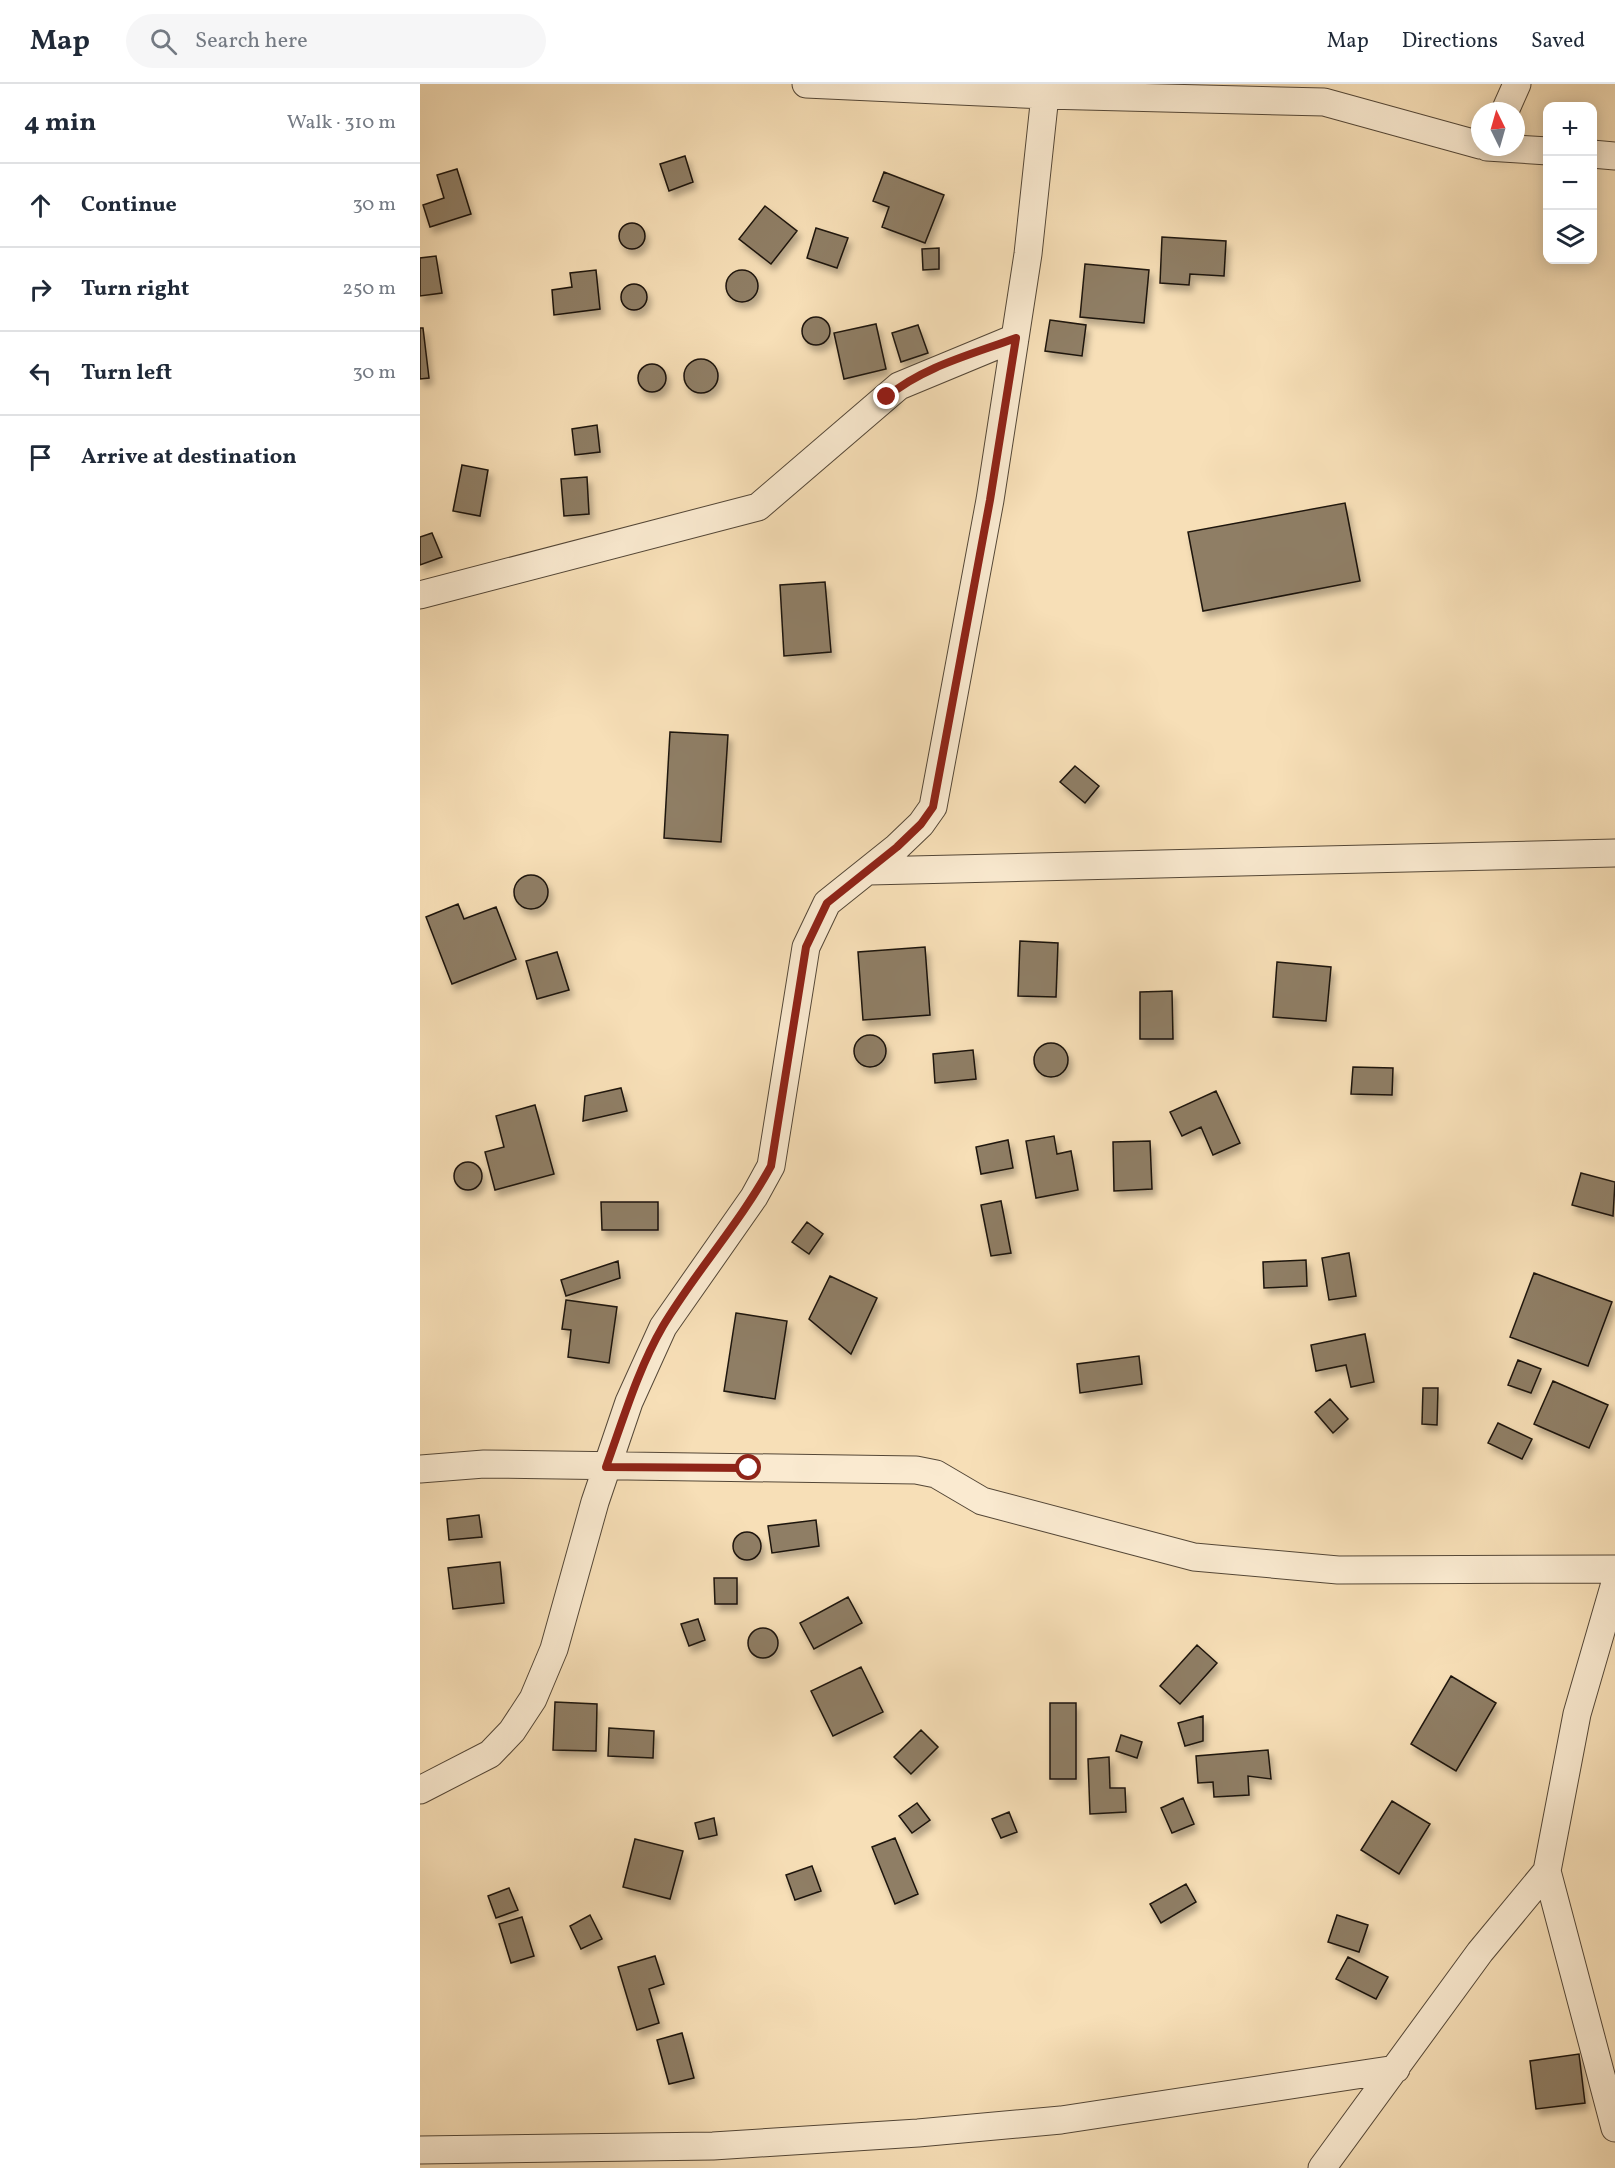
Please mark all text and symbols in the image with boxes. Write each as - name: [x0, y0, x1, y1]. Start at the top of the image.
- search box: [126, 14, 546, 68]
- text: Map: [30, 22, 90, 61]
- icon: search: [147, 25, 180, 58]
- text: Search here: [195, 26, 308, 57]
- text: Map: [1327, 27, 1369, 56]
- text: Directions: [1402, 27, 1498, 56]
- text: Saved: [1531, 27, 1585, 56]
- north arrow: [1471, 102, 1525, 156]
- map controls: [1543, 102, 1597, 264]
- button: +: [1543, 102, 1597, 156]
- text: 4 min: [24, 105, 96, 141]
- text: Walk · 310 m: [287, 109, 396, 137]
- button: −: [1543, 156, 1597, 210]
- icon: ahead: [24, 189, 57, 222]
- text: Continue: [81, 190, 177, 221]
- text: 30 m: [352, 191, 396, 219]
- button: layers: [1543, 210, 1597, 264]
- icon: right: [24, 273, 57, 306]
- text: Turn right: [81, 274, 189, 305]
- text: 250 m: [342, 275, 396, 303]
- icon: left: [24, 357, 57, 390]
- text: Turn left: [81, 358, 172, 389]
- text: 30 m: [352, 359, 396, 387]
- route end: [873, 383, 899, 409]
- icon: arrive: [24, 441, 57, 474]
- text: Arrive at destination: [81, 442, 297, 473]
- route start: [735, 1454, 761, 1480]

